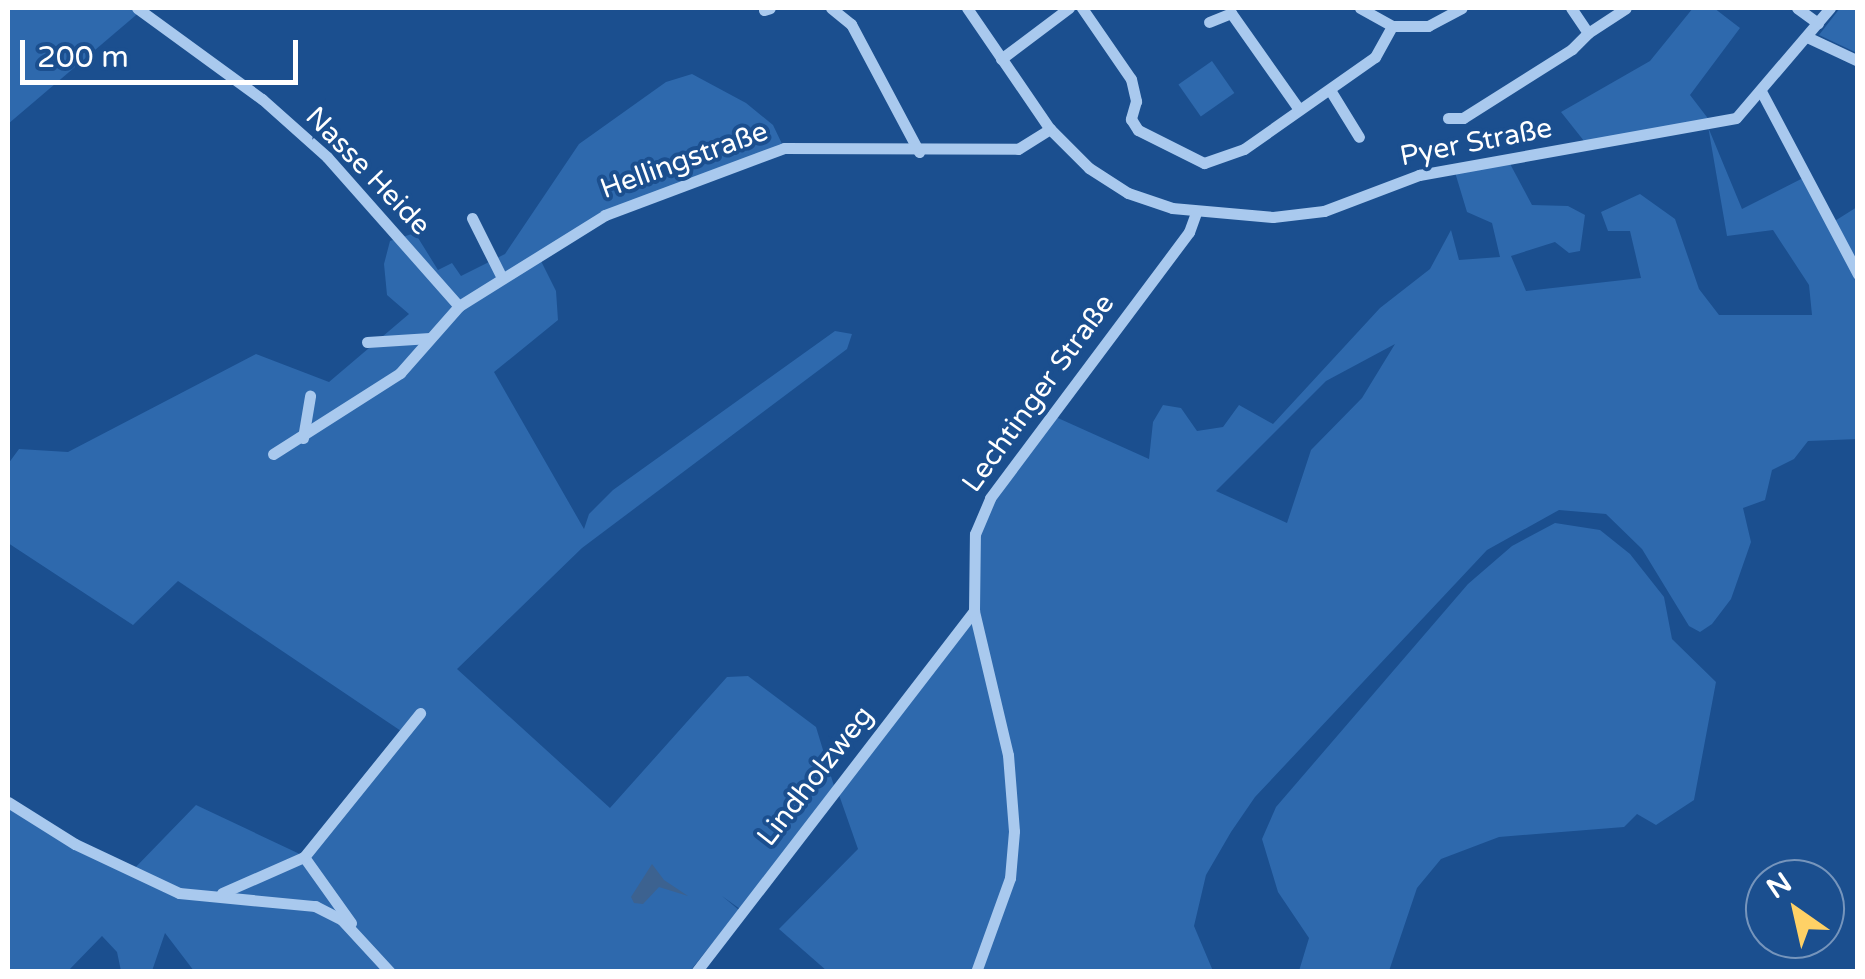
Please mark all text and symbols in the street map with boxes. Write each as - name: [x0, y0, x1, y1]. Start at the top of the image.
- scale bar: [25, 20, 302, 82]
- text: 200 m: [37, 39, 129, 76]
- street label: Nasse Heide: [298, 100, 438, 242]
- street label: Pyer Straße: [1397, 111, 1555, 173]
- street label: Hellingstraße: [596, 114, 772, 206]
- street label: Lechtinger Straße: [955, 287, 1121, 499]
- street label: Lindholzweg: [750, 699, 880, 853]
- north arrow: [1745, 859, 1845, 959]
- text: N: [1761, 865, 1798, 906]

